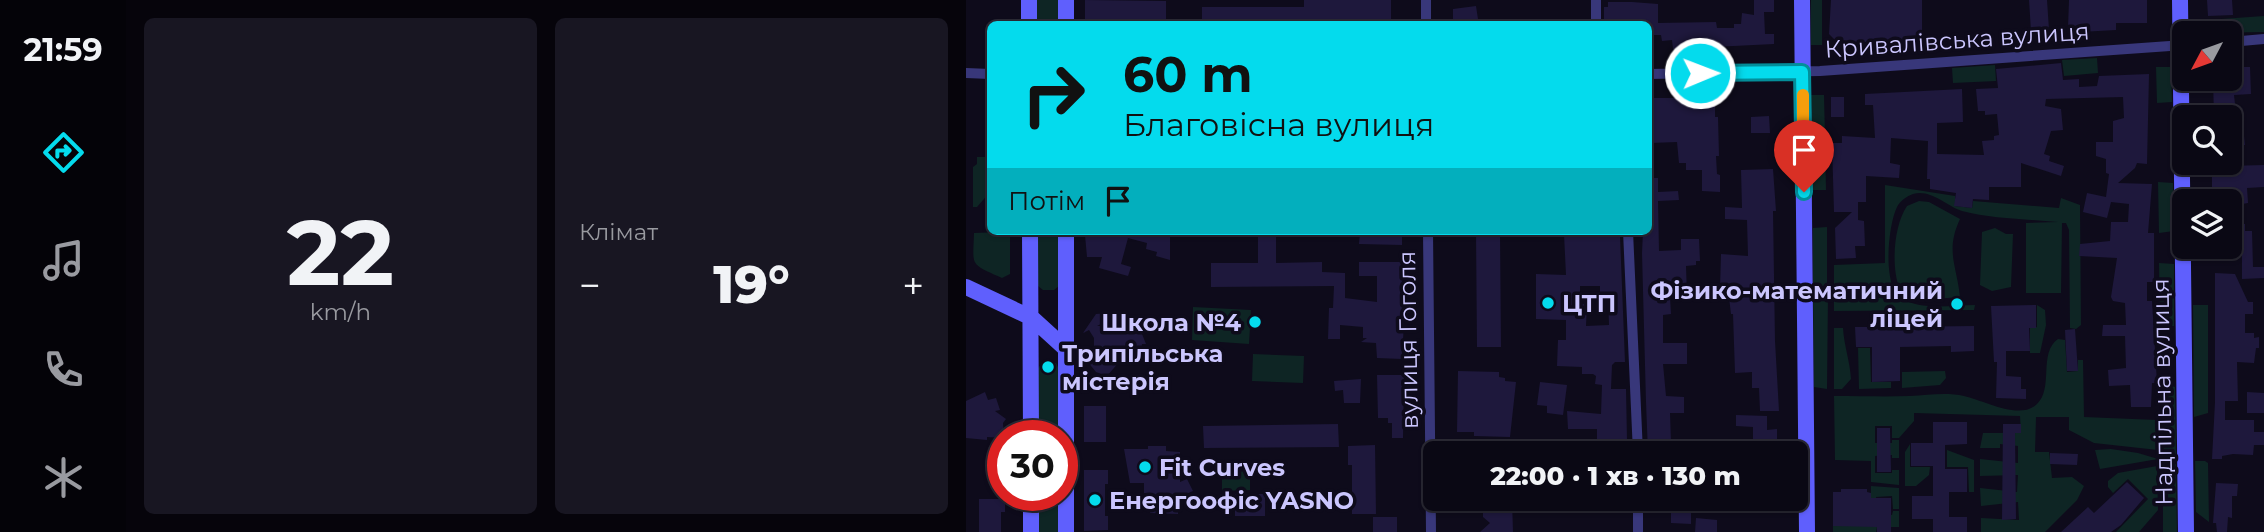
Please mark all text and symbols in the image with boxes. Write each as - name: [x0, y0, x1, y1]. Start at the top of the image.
- street label: Кривалівська вулиця: [1824, 16, 2090, 64]
- north arrow: [2172, 21, 2242, 91]
- map controls: [2172, 21, 2242, 259]
- text: 21:59: [23, 30, 103, 69]
- position arrow: [1663, 36, 1737, 110]
- text: 60 m: [1123, 45, 1253, 104]
- icon: right: [1008, 49, 1099, 140]
- text: Благовісна вулиця: [1123, 105, 1434, 144]
- button: search: [2172, 105, 2242, 175]
- pin: [1774, 120, 1834, 192]
- icon: directions: [39, 128, 88, 177]
- icon: arrive: [1785, 131, 1823, 169]
- icon: arrive: [1099, 182, 1137, 220]
- text: Потім: [1008, 185, 1085, 217]
- button: layers: [2172, 189, 2242, 259]
- text: 22: [287, 197, 394, 308]
- text: Клімат: [579, 218, 658, 246]
- icon: music: [39, 236, 88, 285]
- street label: вулиця Гоголя: [1392, 251, 1424, 429]
- text: 19°: [713, 253, 790, 316]
- text: −: [579, 262, 601, 309]
- text: +: [902, 262, 924, 309]
- place label: Фізико-математичний ліцей: [1650, 276, 1943, 333]
- street label: Надпільна вулиця: [2146, 278, 2178, 506]
- place label: ЦТП: [1562, 289, 1616, 318]
- marker: ЦТП: [1540, 295, 1556, 311]
- marker: Фізико-математичний ліцей: [1949, 296, 1965, 312]
- text: km/h: [310, 298, 371, 326]
- place label: Школа №4: [1101, 308, 1241, 337]
- marker: Школа №4: [1247, 314, 1263, 330]
- place label: Трипільська містерія: [1062, 339, 1223, 396]
- icon: phone: [39, 345, 88, 394]
- marker: Трипільська містерія: [1040, 359, 1056, 375]
- speed limit sign: 30: [987, 420, 1078, 511]
- icon: climate: [39, 453, 88, 502]
- place label: Fit Curves: [1159, 453, 1285, 482]
- marker: Fit Curves: [1137, 459, 1153, 475]
- text: 22:00 · 1 хв · 130 m: [1490, 460, 1741, 492]
- place label: Енергоофіс YASNO: [1109, 486, 1354, 515]
- marker: Енергоофіс YASNO: [1087, 492, 1103, 508]

